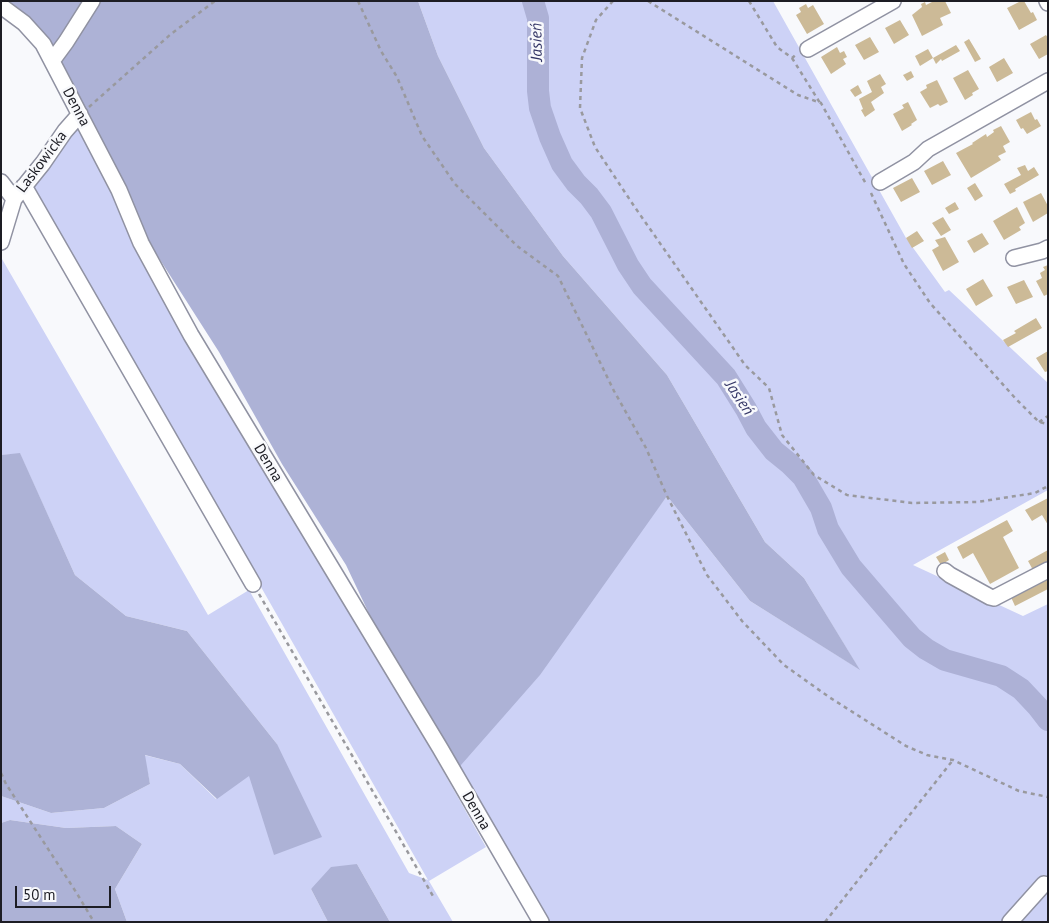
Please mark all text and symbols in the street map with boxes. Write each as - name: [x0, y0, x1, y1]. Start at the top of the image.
- water label: Jasień: [527, 23, 547, 61]
- street label: Denna: [58, 85, 94, 129]
- street label: Laskowicka: [13, 128, 71, 196]
- water label: Jasień: [720, 377, 758, 419]
- street label: Denna: [250, 441, 286, 485]
- street label: Denna: [458, 789, 494, 833]
- scale bar: [18, 876, 114, 908]
- text: 50 m: [23, 885, 56, 904]

